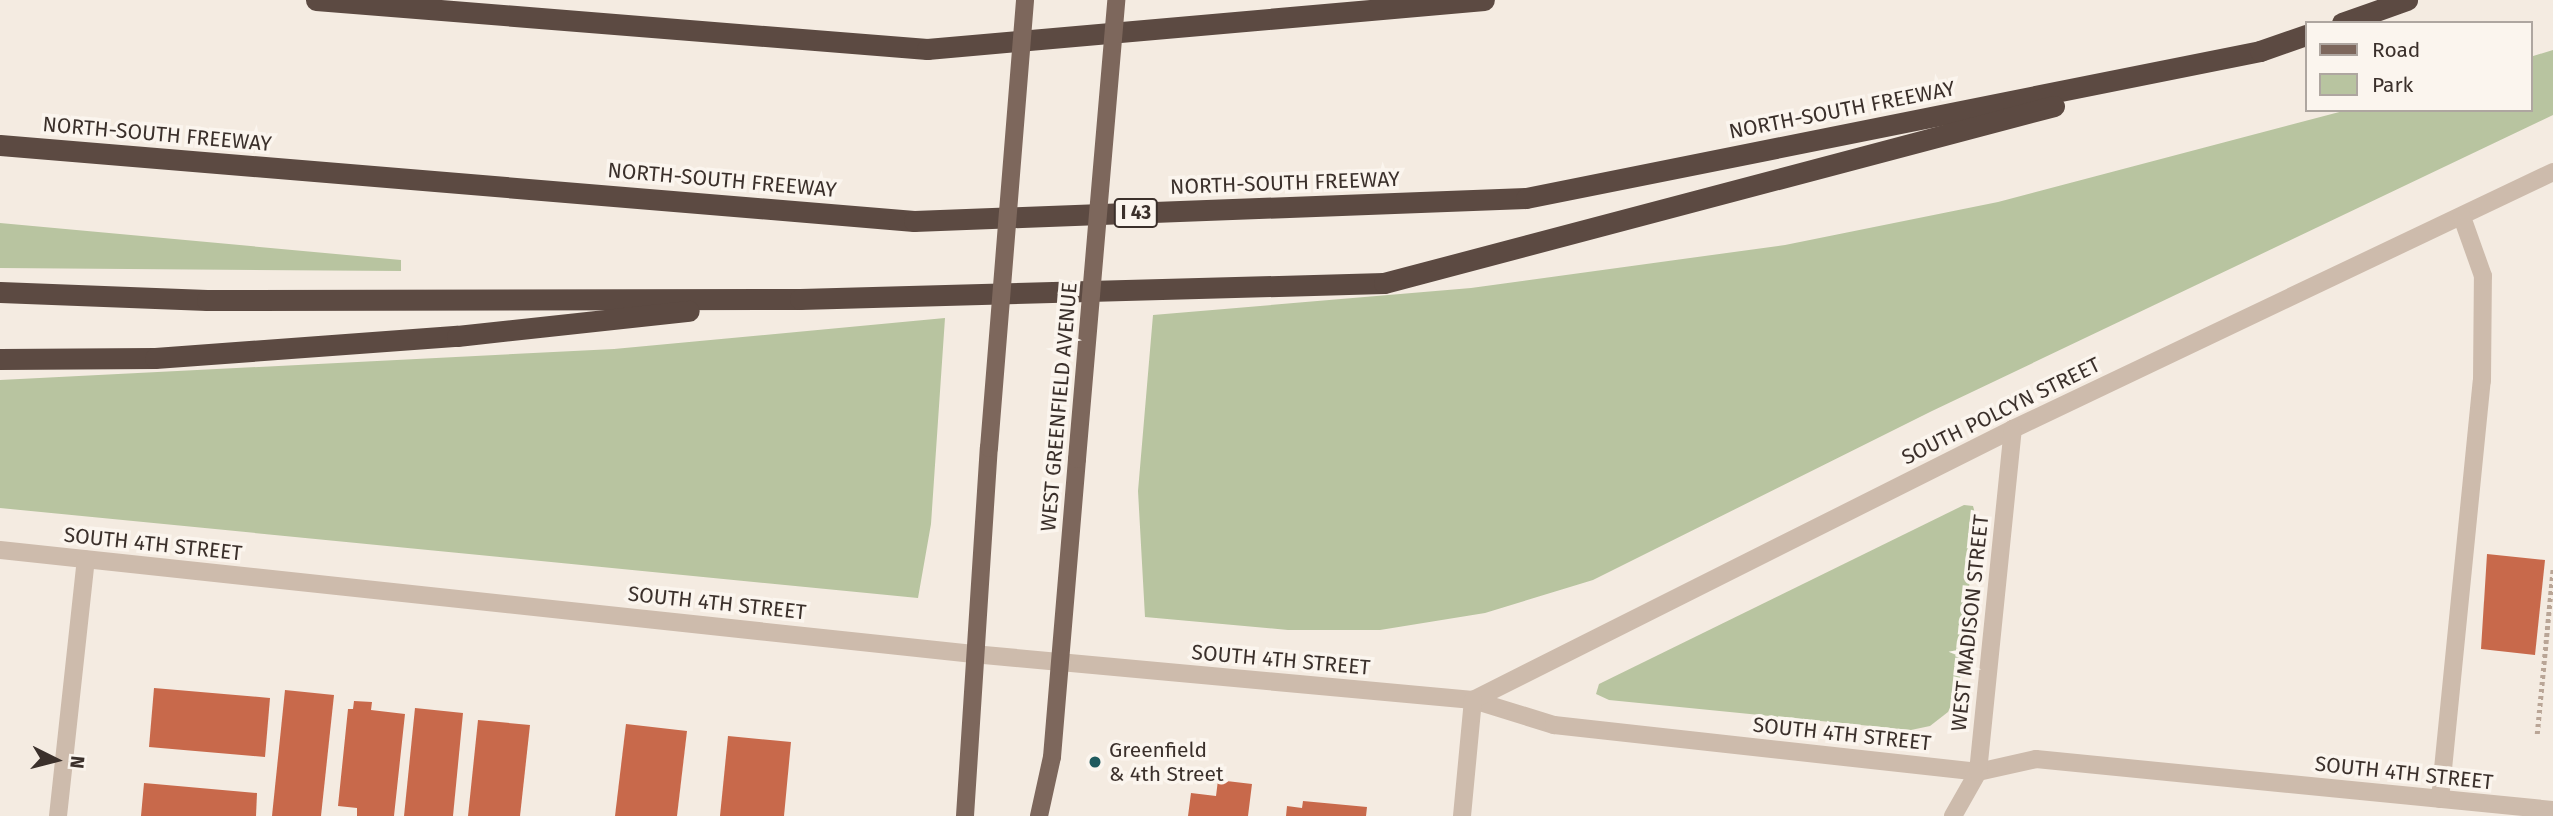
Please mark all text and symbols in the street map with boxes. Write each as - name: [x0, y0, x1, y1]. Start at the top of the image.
- legend: [2304, 21, 2532, 112]
- text: Road: [2372, 37, 2420, 63]
- text: Park: [2372, 72, 2413, 98]
- street label: NORTH-SOUTH FREEWAY: [1727, 76, 1957, 144]
- street label: NORTH-SOUTH FREEWAY: [41, 111, 273, 157]
- street label: NORTH-SOUTH FREEWAY: [606, 157, 838, 203]
- street label: NORTH-SOUTH FREEWAY: [1170, 166, 1400, 200]
- road number: I 43: [1113, 197, 1159, 228]
- street label: WEST GREENFIELD AVENUE: [1036, 281, 1082, 533]
- street label: SOUTH POLCYN STREET: [1898, 352, 2104, 470]
- street label: WEST MADISON STREET: [1946, 513, 1994, 733]
- street label: SOUTH 4TH STREET: [63, 522, 243, 566]
- street label: SOUTH 4TH STREET: [627, 581, 807, 625]
- street label: SOUTH 4TH STREET: [1191, 640, 1371, 680]
- street label: SOUTH 4TH STREET: [1752, 712, 1932, 756]
- north arrow: [21, 725, 91, 795]
- place label: Greenfield & 4th Street: [1109, 737, 1223, 787]
- street label: SOUTH 4TH STREET: [2314, 751, 2494, 795]
- marker: Greenfield & 4th Street: [1087, 754, 1103, 770]
- text: N: [65, 755, 89, 770]

